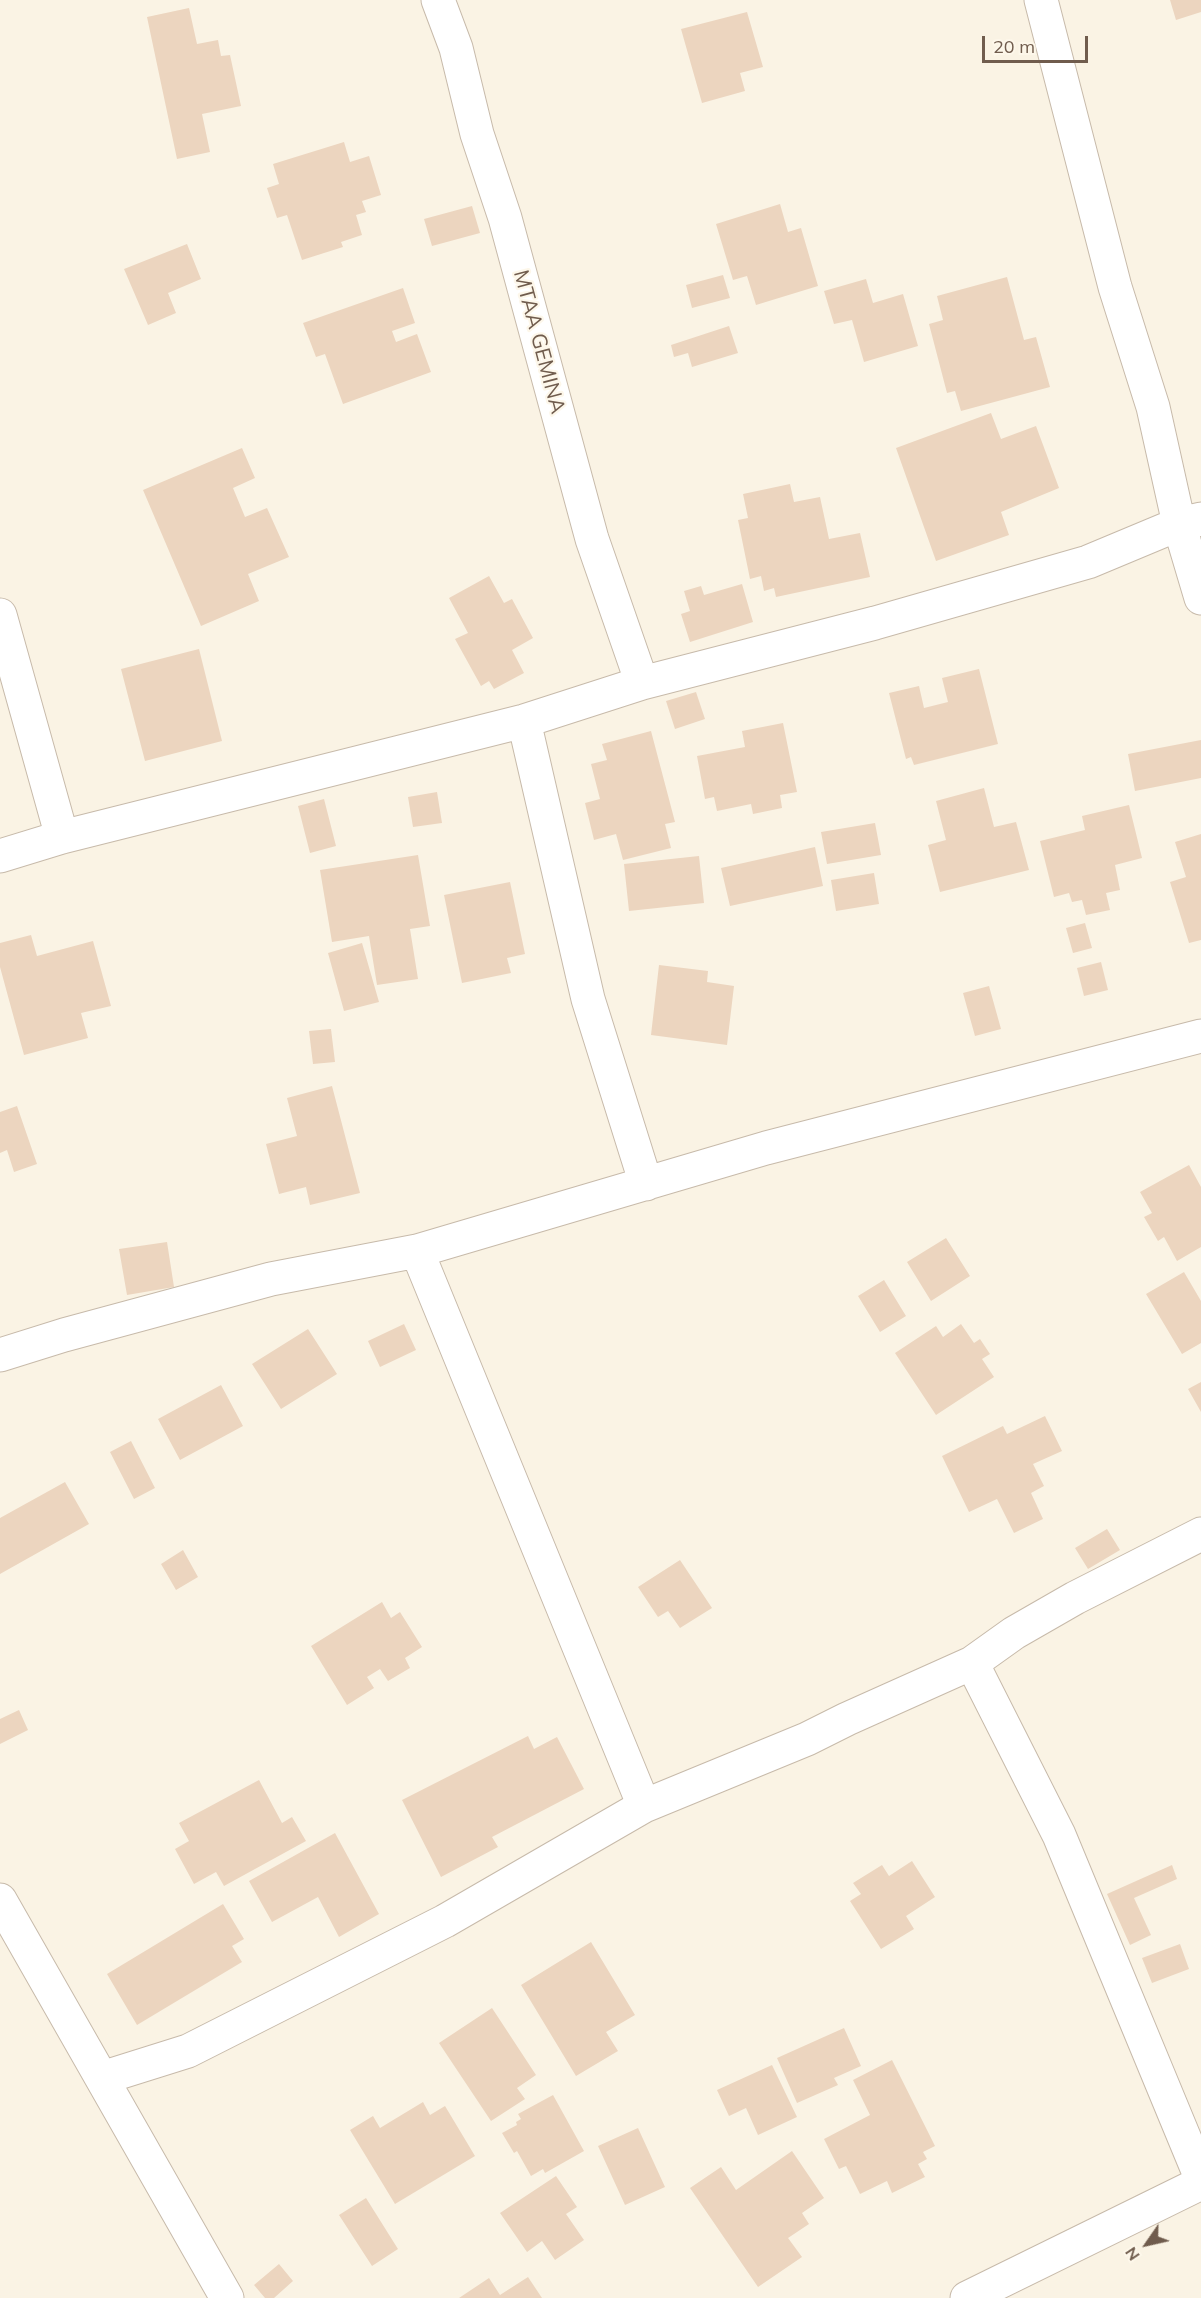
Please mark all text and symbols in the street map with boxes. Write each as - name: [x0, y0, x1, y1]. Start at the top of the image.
- scale bar: [985, 24, 1092, 62]
- text: 20 m: [993, 35, 1035, 58]
- street label: MTAA GEMINA: [508, 267, 570, 417]
- north arrow: [1117, 2214, 1177, 2274]
- text: N: [1120, 2243, 1144, 2265]

